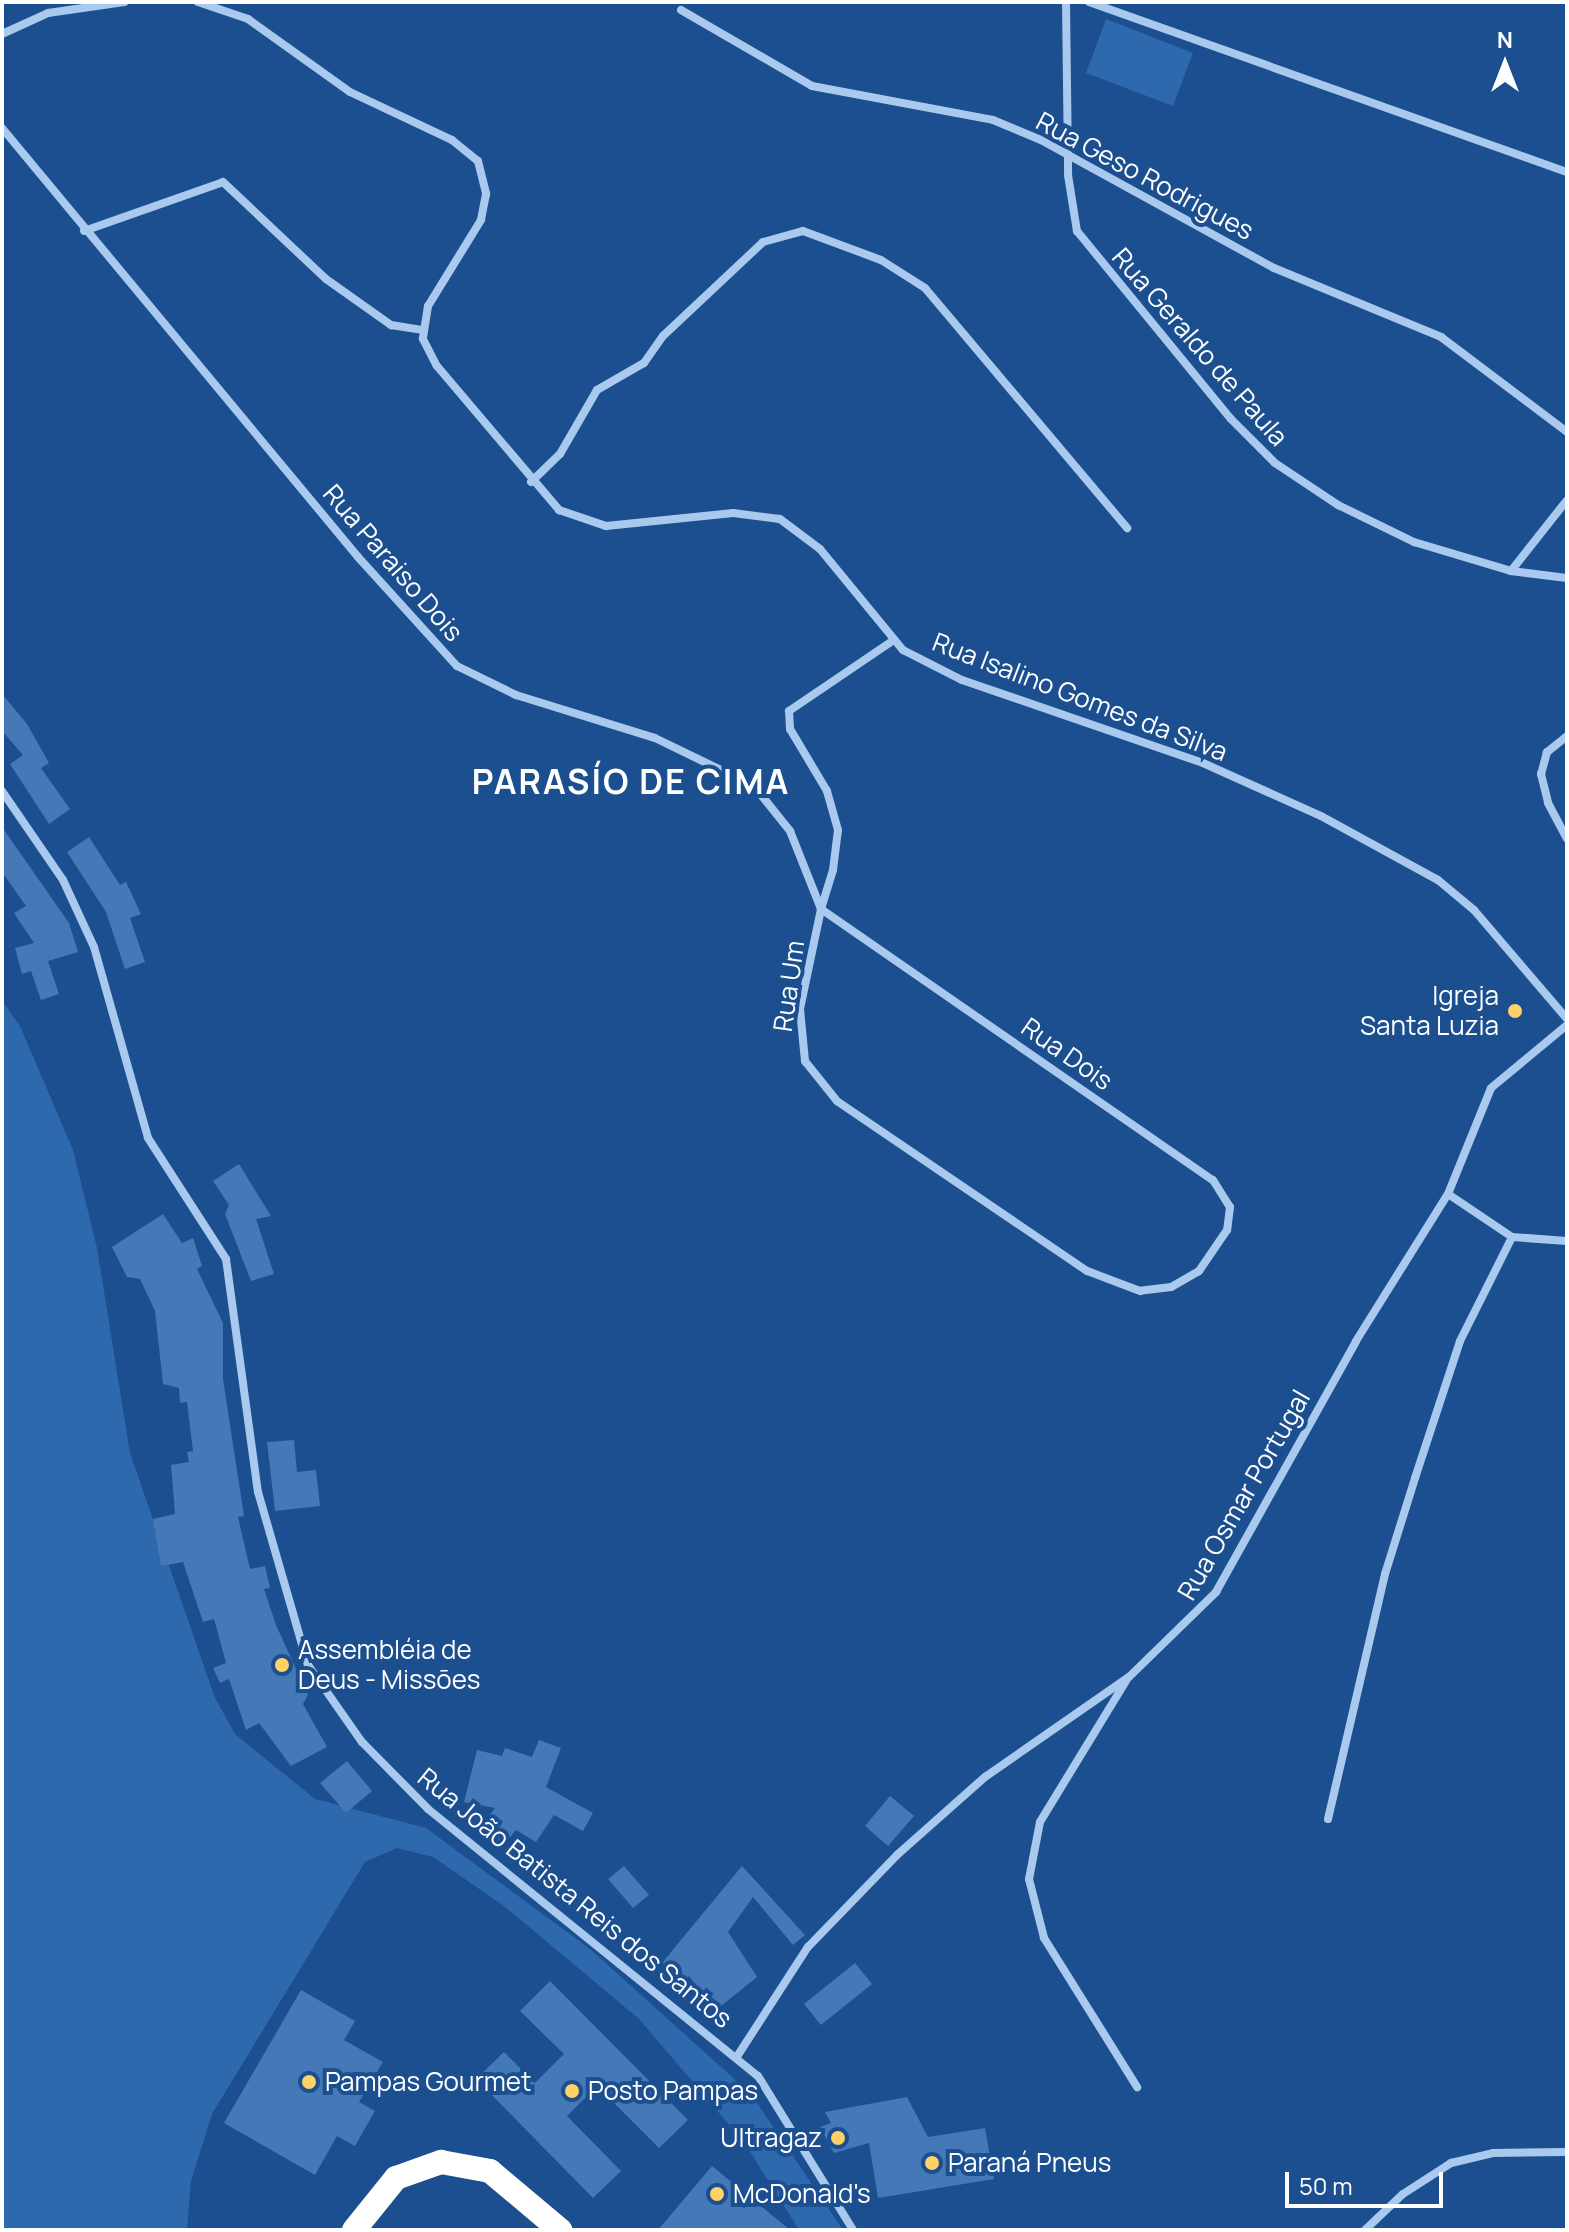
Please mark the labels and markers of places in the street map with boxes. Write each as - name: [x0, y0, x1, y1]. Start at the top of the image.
- place label: Igreja Santa Luzia: [1360, 980, 1499, 1042]
- marker: Igreja Santa Luzia: [1506, 1002, 1524, 1020]
- place label: Assembléia de Deus - Missões: [298, 1634, 481, 1696]
- marker: Assembléia de Deus - Missões: [273, 1656, 291, 1674]
- place label: Pampas Gourmet: [325, 2066, 531, 2098]
- marker: Pampas Gourmet: [300, 2073, 318, 2091]
- place label: Posto Pampas: [588, 2075, 758, 2107]
- marker: Posto Pampas: [563, 2082, 581, 2100]
- place label: Ultragaz: [720, 2122, 822, 2154]
- marker: Ultragaz: [829, 2129, 847, 2147]
- place label: Paraná Pneus: [948, 2147, 1111, 2179]
- marker: Paraná Pneus: [923, 2154, 941, 2172]
- place label: McDonald's: [733, 2178, 871, 2210]
- marker: McDonald's: [708, 2185, 726, 2203]

